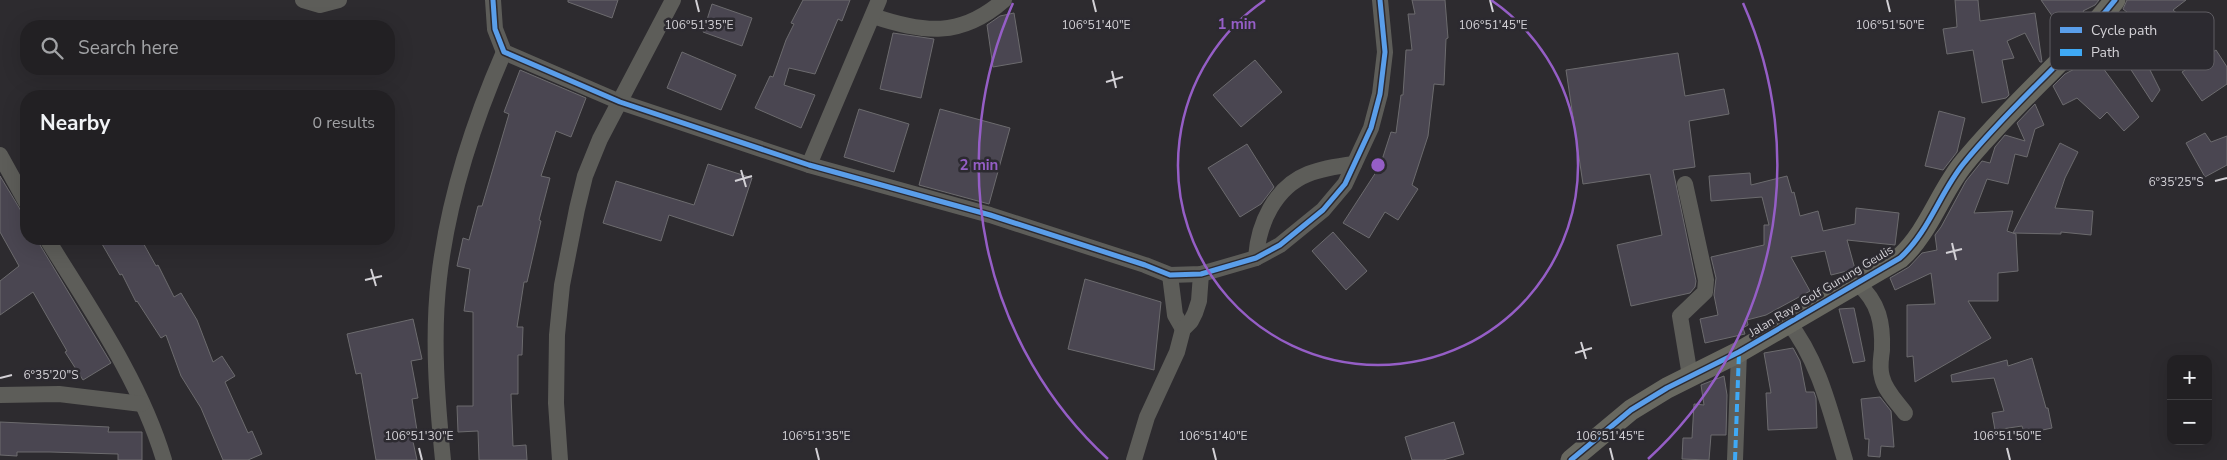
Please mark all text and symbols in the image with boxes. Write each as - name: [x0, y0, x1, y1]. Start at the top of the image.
- legend: [2050, 12, 2214, 70]
- text: 1 min: [1218, 14, 1256, 34]
- text: 106°51'35"E: [664, 17, 734, 33]
- text: 106°51'40"E: [1061, 17, 1131, 33]
- text: 106°51'45"E: [1458, 17, 1528, 33]
- text: 106°51'50"E: [1855, 17, 1925, 33]
- search box: [20, 20, 395, 75]
- text: Cycle path: [2091, 21, 2157, 40]
- icon: search: [38, 34, 66, 62]
- text: Search here: [78, 35, 179, 61]
- text: Path: [2091, 43, 2120, 62]
- text: Nearby: [40, 109, 110, 137]
- text: 0 results: [313, 112, 375, 134]
- text: 2 min: [960, 155, 998, 175]
- centre of rings: [1369, 156, 1387, 174]
- text: 6°35'25"S: [2148, 174, 2204, 190]
- street label: Jalan Raya Golf Gunung Geulis: [1745, 241, 1896, 341]
- map controls: [2167, 355, 2212, 445]
- button: +: [2167, 355, 2212, 400]
- text: 6°35'20"S: [23, 367, 79, 383]
- button: −: [2167, 400, 2212, 445]
- text: 106°51'30"E: [384, 428, 454, 444]
- text: 106°51'35"E: [781, 428, 851, 444]
- text: 106°51'40"E: [1178, 428, 1248, 444]
- text: 106°51'45"E: [1575, 428, 1645, 444]
- text: 106°51'50"E: [1972, 428, 2042, 444]

